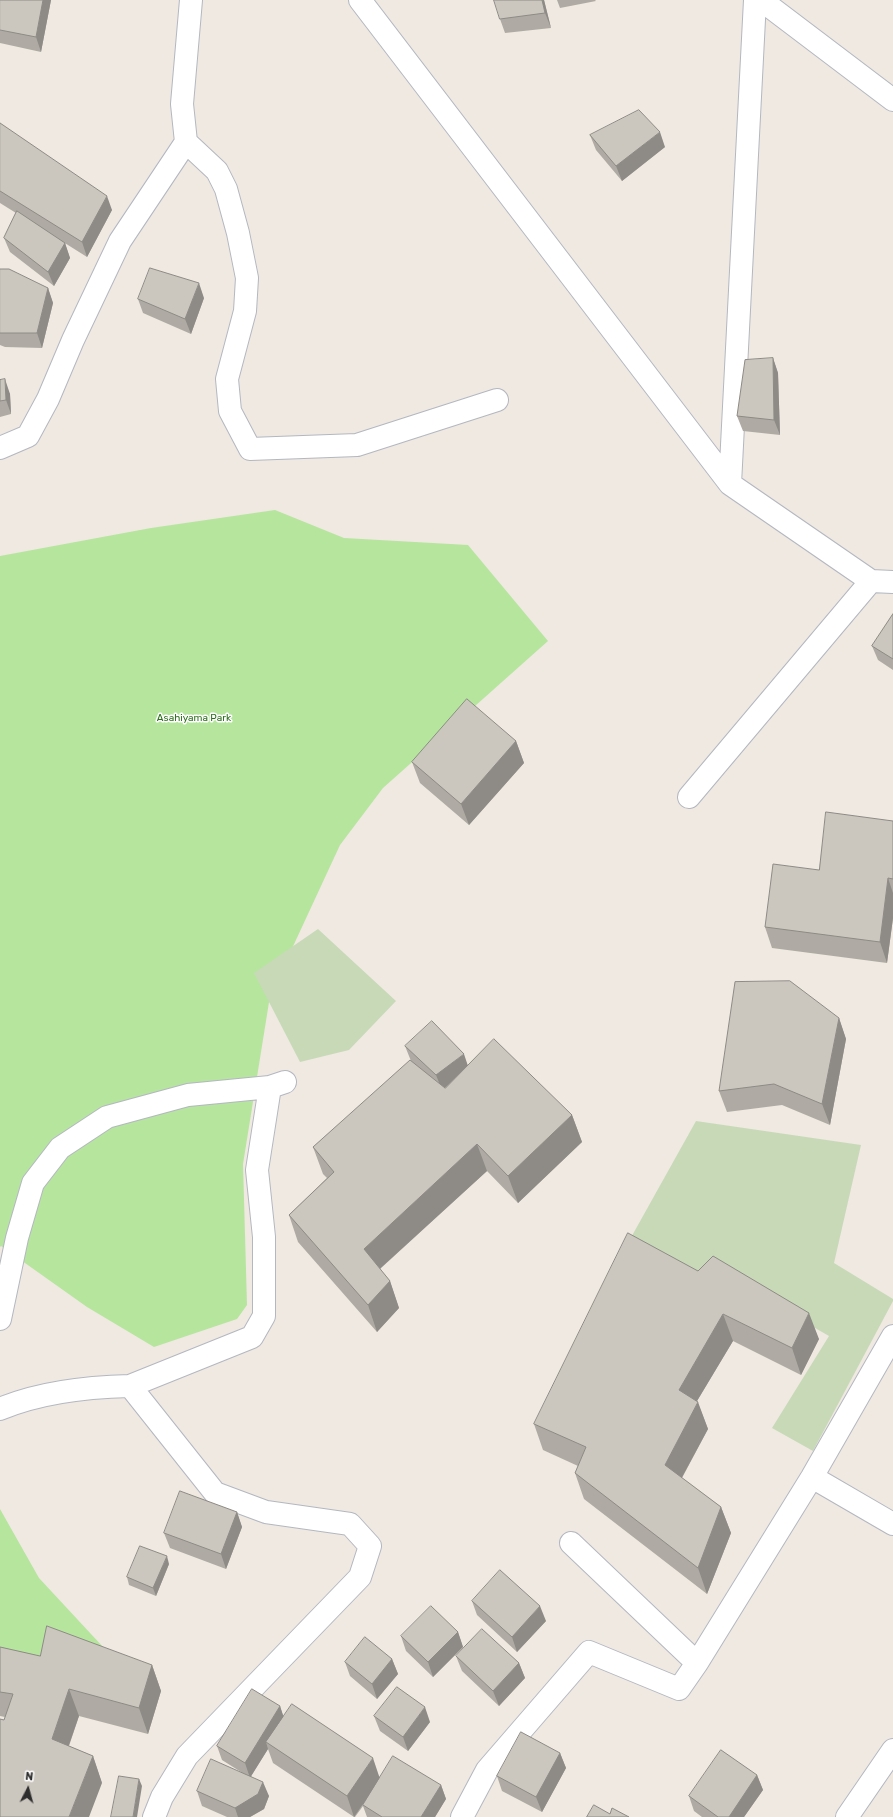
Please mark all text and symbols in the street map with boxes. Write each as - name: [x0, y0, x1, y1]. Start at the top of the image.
- park label: Asahiyama Park: [157, 712, 231, 724]
- north arrow: [8, 1769, 48, 1809]
- text: N: [25, 1770, 34, 1783]

